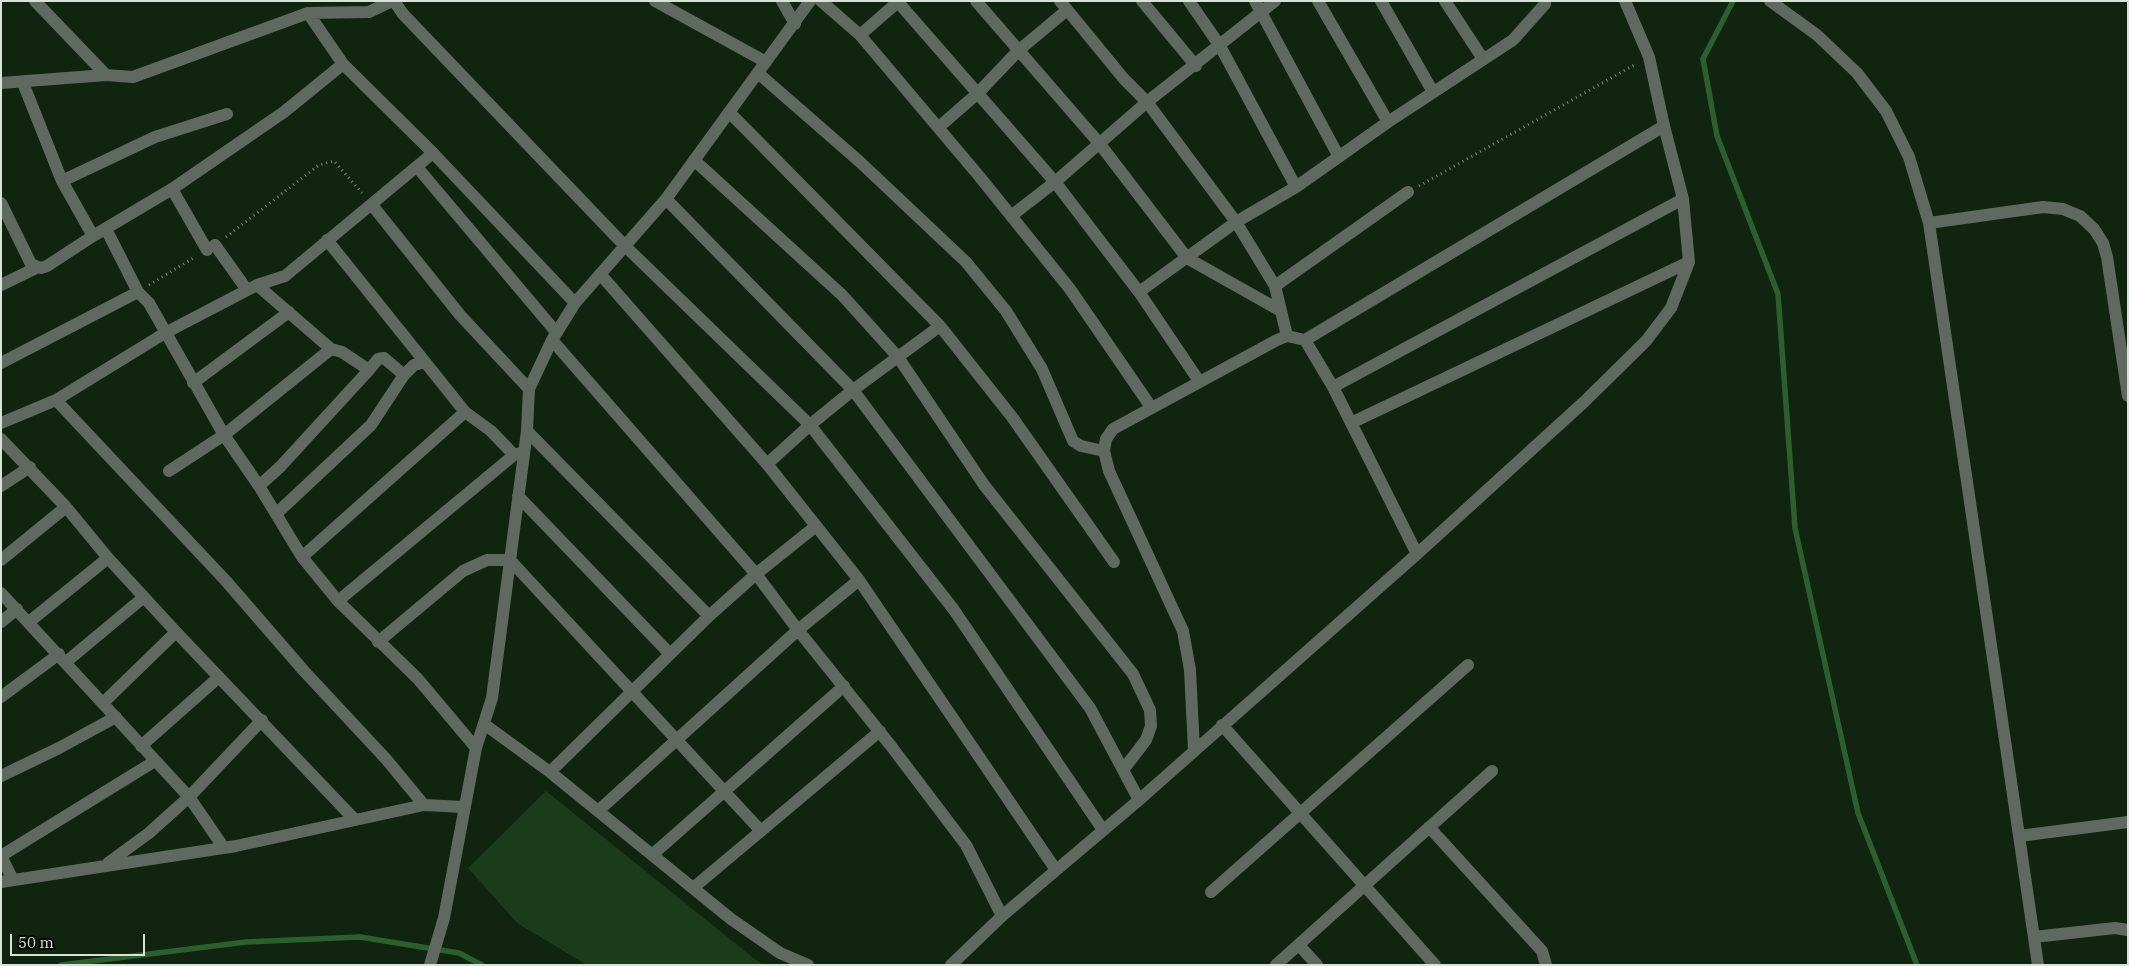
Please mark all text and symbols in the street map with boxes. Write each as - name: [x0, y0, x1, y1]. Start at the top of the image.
- scale bar: [12, 924, 148, 956]
- text: 50 m: [18, 933, 54, 952]

